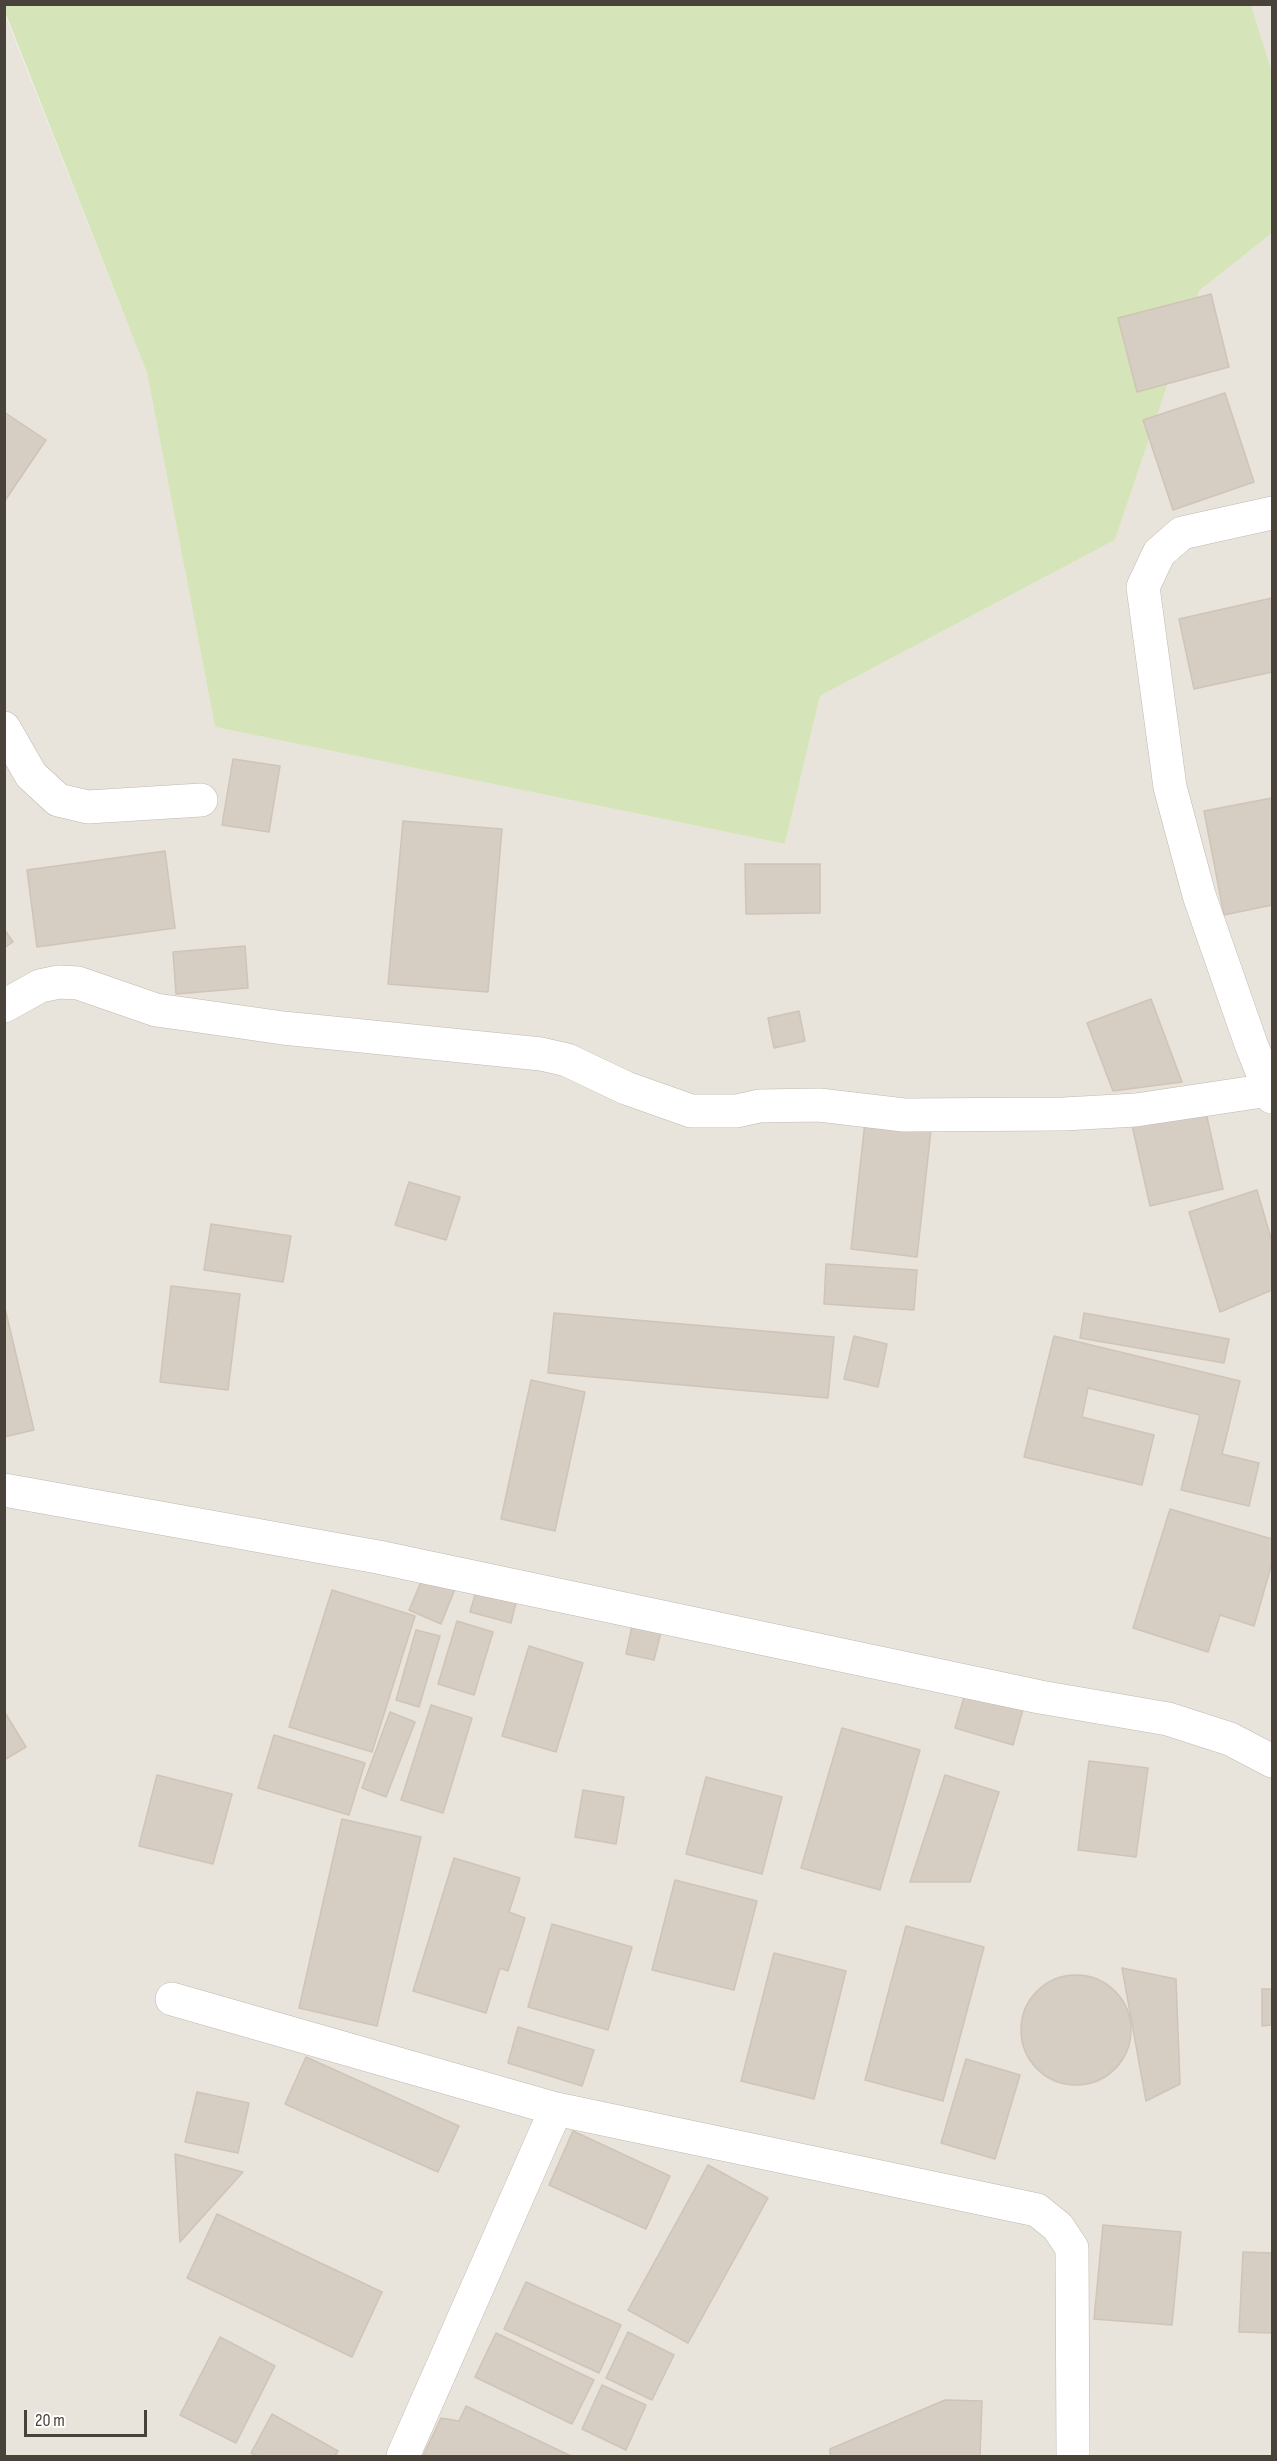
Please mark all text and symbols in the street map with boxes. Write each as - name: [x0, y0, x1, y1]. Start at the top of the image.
- scale bar: [27, 2398, 150, 2436]
- text: 20 m: [35, 2410, 65, 2431]

